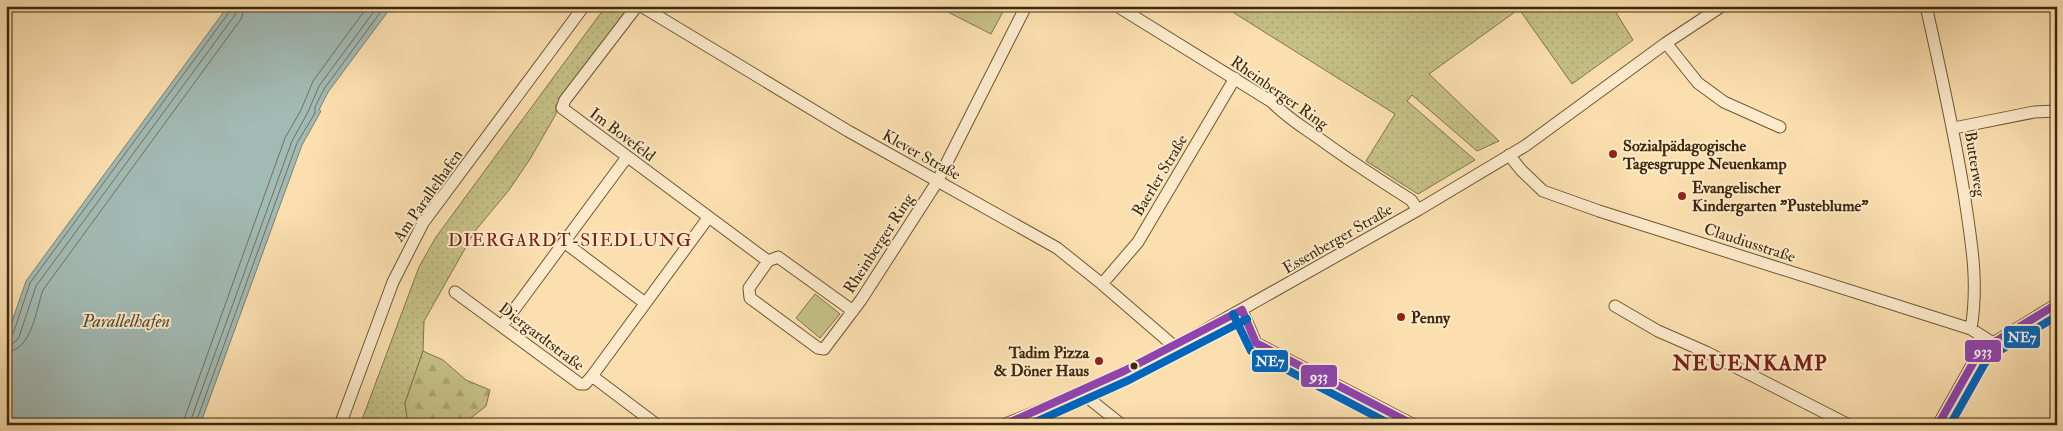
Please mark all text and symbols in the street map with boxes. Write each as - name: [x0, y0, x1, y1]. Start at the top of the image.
- street label: Rheinberger Ring: [1227, 52, 1333, 135]
- street label: Im Bovefeld: [585, 104, 659, 166]
- street label: Klever Straße: [879, 125, 965, 185]
- street label: Butterweg: [1960, 130, 1990, 199]
- street label: Baerler Straße: [1128, 131, 1192, 220]
- place label: Sozialpädagogische Tagesgruppe Neuenkamp: [1622, 136, 1787, 175]
- street label: Am Parallelhafen: [388, 146, 467, 246]
- marker: Sozialpädagogische Tagesgruppe Neuenkamp: [1607, 148, 1619, 160]
- place label: Evangelischer Kindergarten "Pusteblume": [1692, 178, 1869, 217]
- street label: Rheinberger Ring: [839, 189, 919, 297]
- marker: Evangelischer Kindergarten "Pusteblume": [1676, 190, 1688, 202]
- street label: Essenberger Straße: [1279, 199, 1396, 278]
- street label: Claudiusstraße: [1701, 219, 1798, 267]
- district label: DIERGARDT-SIEDLUNG: [448, 229, 692, 252]
- street label: Diergardtstraße: [495, 298, 588, 376]
- place label: Penny: [1411, 308, 1451, 329]
- water label: Parallelhafen: [81, 310, 170, 333]
- marker: Penny: [1395, 311, 1407, 323]
- line badge: NE7: [2003, 325, 2041, 349]
- text: NE7: [2006, 329, 2037, 346]
- line badge: 933: [1964, 339, 2002, 363]
- place label: Tadim Pizza & Döner Haus: [994, 343, 1090, 381]
- text: 933: [1972, 343, 1992, 360]
- line badge: NE7: [1251, 349, 1289, 373]
- district label: NEUENKAMP: [1671, 350, 1828, 377]
- text: NE7: [1254, 353, 1285, 370]
- marker: Tadim Pizza & Döner Haus: [1093, 355, 1105, 367]
- unlabelled marker: [1129, 361, 1139, 371]
- line badge: 933: [1300, 364, 1338, 388]
- text: 933: [1308, 368, 1328, 385]

